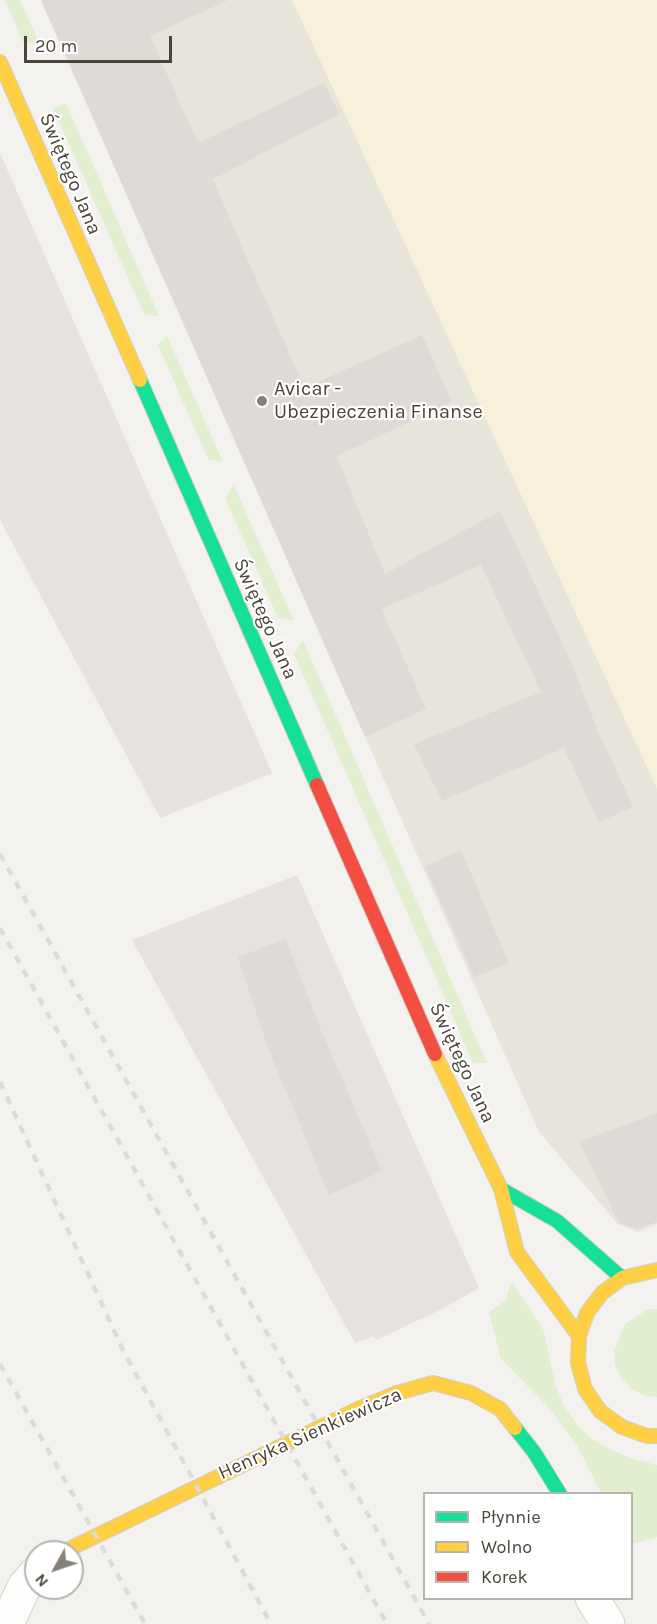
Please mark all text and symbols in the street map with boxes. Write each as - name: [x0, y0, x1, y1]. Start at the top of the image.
- scale bar: [27, 24, 176, 62]
- text: 20 m: [35, 35, 77, 57]
- street label: Świętego Jana: [34, 110, 106, 238]
- place label: Avicar - Ubezpieczenia Finanse: [274, 377, 483, 424]
- marker: Avicar - Ubezpieczenia Finanse: [255, 394, 269, 408]
- street label: Świętego Jana: [228, 555, 302, 683]
- street label: Świętego Jana: [424, 999, 500, 1127]
- street label: Henryka Sienkiewicza: [214, 1383, 406, 1485]
- legend: [423, 1492, 633, 1600]
- text: Płynnie: [481, 1506, 541, 1528]
- text: Wolno: [481, 1536, 532, 1558]
- north arrow: [24, 1540, 84, 1600]
- text: Korek: [481, 1566, 528, 1588]
- text: N: [30, 1570, 52, 1591]

